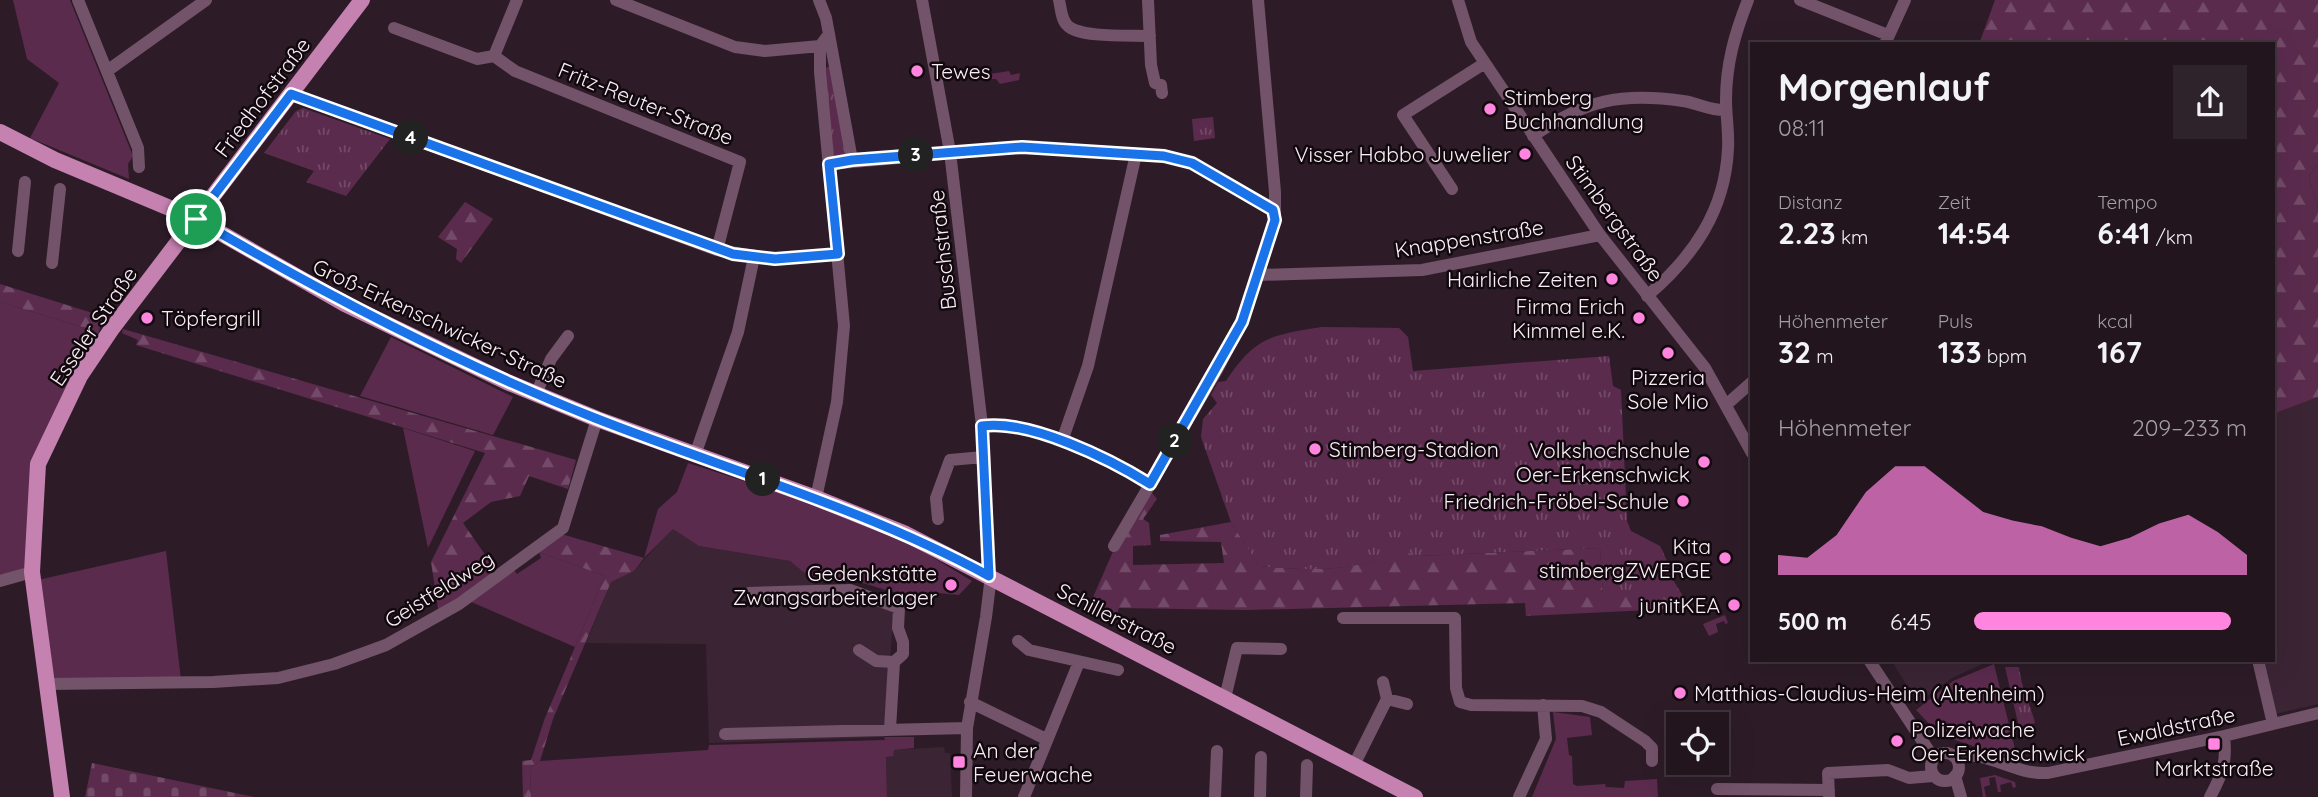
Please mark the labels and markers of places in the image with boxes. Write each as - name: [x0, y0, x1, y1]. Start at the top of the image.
- place label: Tewes: [931, 58, 991, 84]
- marker: Tewes: [909, 63, 925, 79]
- place label: Stimberg Buchhandlung: [1504, 84, 1644, 134]
- marker: Stimberg Buchhandlung: [1482, 101, 1498, 117]
- pin: 4: [394, 120, 428, 156]
- pin: 3: [898, 138, 934, 172]
- place label: Visser Habbo Juwelier: [1295, 141, 1511, 167]
- marker: Visser Habbo Juwelier: [1517, 146, 1533, 162]
- pin: [166, 189, 226, 249]
- place label: Hairliche Zeiten: [1447, 266, 1598, 292]
- marker: Hairliche Zeiten: [1604, 271, 1620, 287]
- place label: Firma Erich Kimmel e.K.: [1512, 293, 1625, 343]
- place label: Töpfergrill: [161, 305, 261, 331]
- marker: Töpfergrill: [139, 310, 155, 326]
- marker: Firma Erich Kimmel e.K.: [1631, 310, 1647, 326]
- marker: Pizzeria Sole Mio: [1660, 345, 1676, 361]
- place label: Pizzeria Sole Mio: [1627, 364, 1709, 414]
- pin: 2: [1158, 424, 1192, 458]
- place label: Stimberg-Stadion: [1329, 436, 1499, 462]
- place label: Volkshochschule Oer-Erkenschwick: [1516, 437, 1690, 487]
- marker: Stimberg-Stadion: [1307, 441, 1323, 457]
- marker: Volkshochschule Oer-Erkenschwick: [1696, 454, 1712, 470]
- pin: 1: [746, 462, 780, 496]
- place label: Friedrich-Fröbel-Schule: [1443, 488, 1669, 514]
- marker: Friedrich-Fröbel-Schule: [1675, 493, 1691, 509]
- place label: Kita stimbergZWERGE: [1539, 533, 1711, 583]
- marker: Kita stimbergZWERGE: [1717, 550, 1733, 566]
- place label: Gedenkstätte Zwangsarbeiterlager: [733, 560, 937, 610]
- marker: Gedenkstätte Zwangsarbeiterlager: [943, 577, 959, 593]
- place label: junitKEA: [1638, 592, 1720, 618]
- marker: junitKEA: [1726, 597, 1742, 613]
- place label: Matthias-Claudius-Heim (Altenheim): [1694, 680, 2045, 706]
- marker: Matthias-Claudius-Heim (Altenheim): [1672, 685, 1688, 701]
- place label: Polizeiwache Oer-Erkenschwick: [1911, 716, 2085, 766]
- marker: Polizeiwache Oer-Erkenschwick: [1889, 733, 1905, 749]
- marker: Marktstraße: [2206, 736, 2222, 752]
- place label: An der Feuerwache: [973, 737, 1093, 787]
- marker: An der Feuerwache: [951, 754, 967, 770]
- place label: Marktstraße: [2154, 755, 2274, 781]

